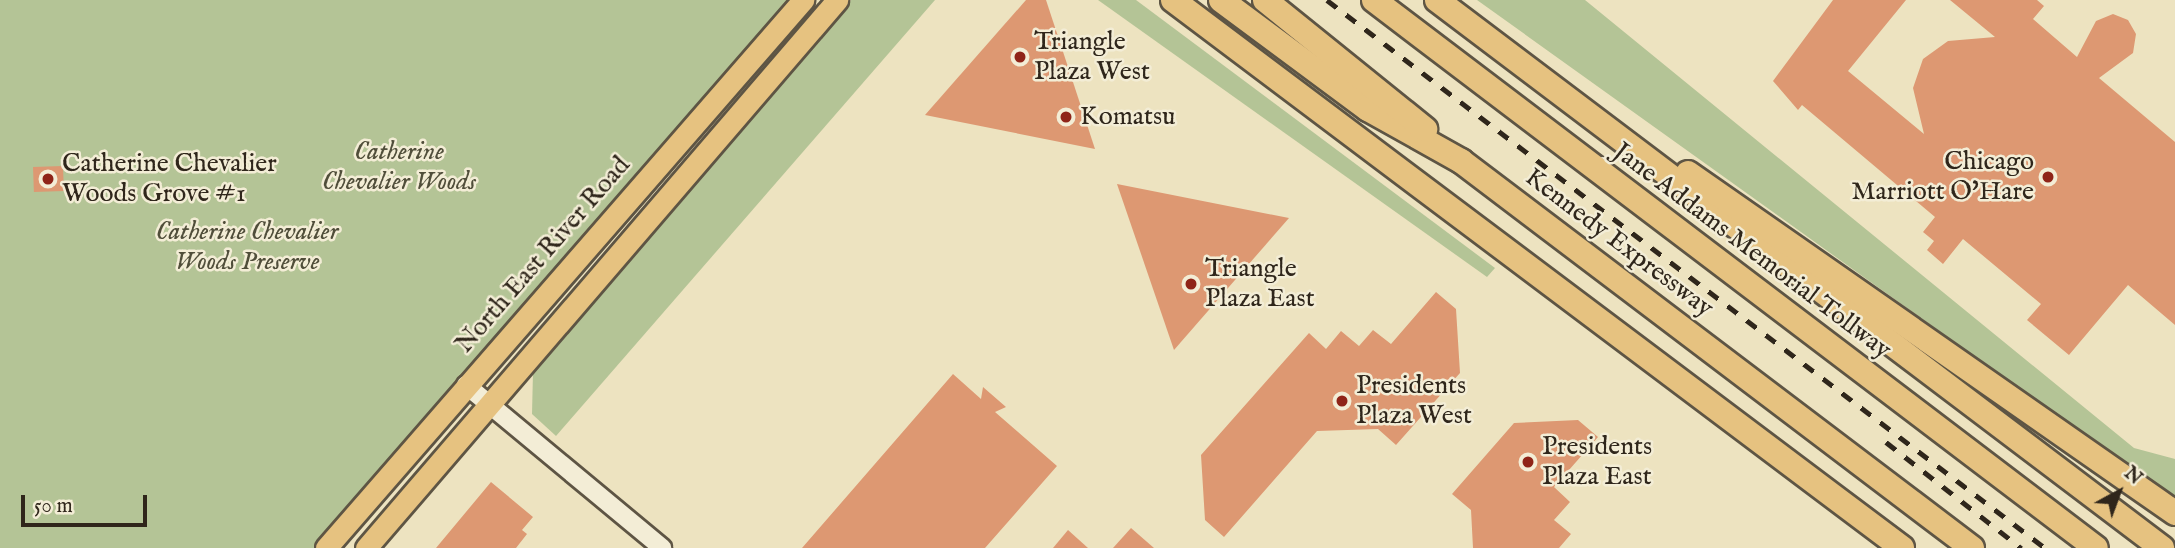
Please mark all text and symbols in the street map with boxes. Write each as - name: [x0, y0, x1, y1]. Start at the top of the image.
- place label: Triangle Plaza West: [1034, 26, 1150, 88]
- marker: Triangle Plaza West: [1012, 49, 1028, 65]
- place label: Komatsu: [1080, 101, 1176, 133]
- marker: Komatsu: [1058, 109, 1074, 125]
- park label: Catherine Chevalier Woods: [322, 136, 476, 198]
- street label: Jane Addams Memorial Tollway: [1607, 136, 1897, 366]
- place label: Chicago Marriott O'Hare: [1851, 146, 2034, 208]
- place label: Catherine Chevalier Woods Grove #1: [62, 148, 277, 210]
- street label: North East River Road: [449, 150, 637, 360]
- street label: Kennedy Expressway: [1519, 162, 1719, 324]
- marker: Chicago Marriott O'Hare: [2040, 169, 2056, 185]
- marker: Catherine Chevalier Woods Grove #1: [40, 171, 56, 187]
- park label: Catherine Chevalier Woods Preserve: [156, 216, 338, 278]
- place label: Triangle Plaza East: [1205, 253, 1315, 314]
- marker: Triangle Plaza East: [1183, 276, 1199, 292]
- place label: Presidents Plaza West: [1356, 370, 1472, 432]
- marker: Presidents Plaza West: [1334, 393, 1350, 409]
- place label: Presidents Plaza East: [1542, 431, 1652, 492]
- marker: Presidents Plaza East: [1520, 454, 1536, 470]
- north arrow: [2084, 457, 2154, 527]
- text: N: [2119, 462, 2147, 491]
- scale bar: [24, 482, 150, 526]
- text: 50 m: [34, 493, 73, 520]

